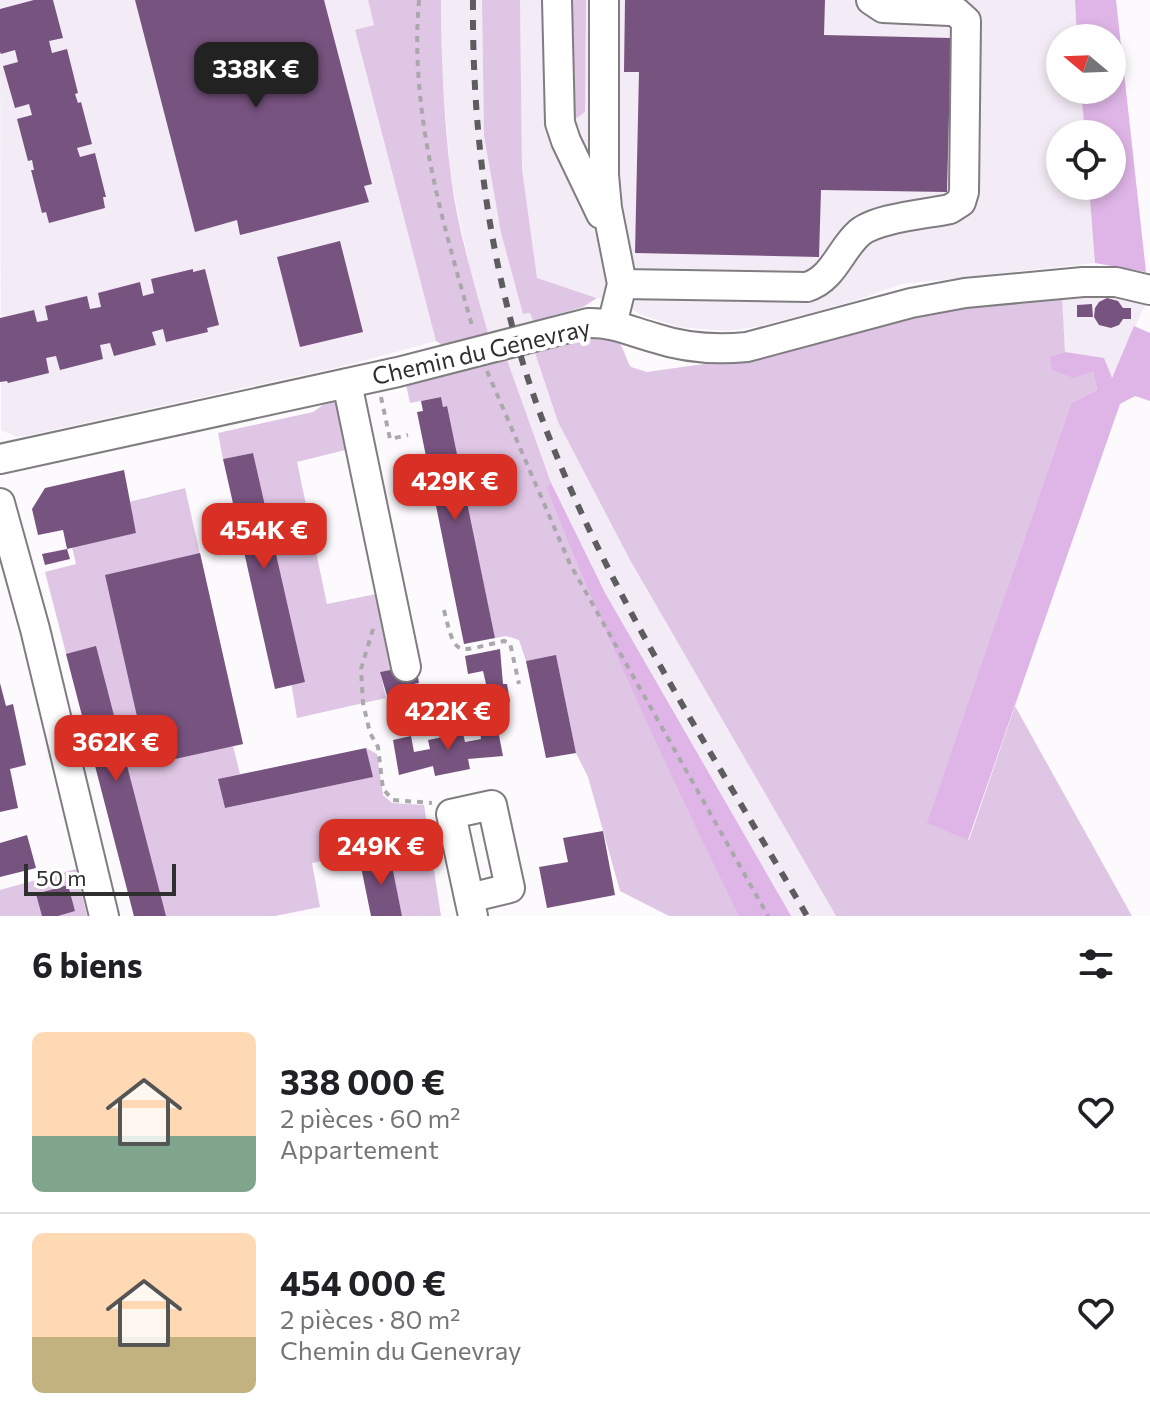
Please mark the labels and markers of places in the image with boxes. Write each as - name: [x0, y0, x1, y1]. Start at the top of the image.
- pin: 338K €: [191, 42, 321, 110]
- pin: 429K €: [390, 454, 520, 522]
- pin: 454K €: [199, 503, 329, 571]
- pin: 422K €: [383, 684, 513, 752]
- pin: 362K €: [51, 715, 181, 783]
- pin: 249K €: [316, 819, 446, 887]

